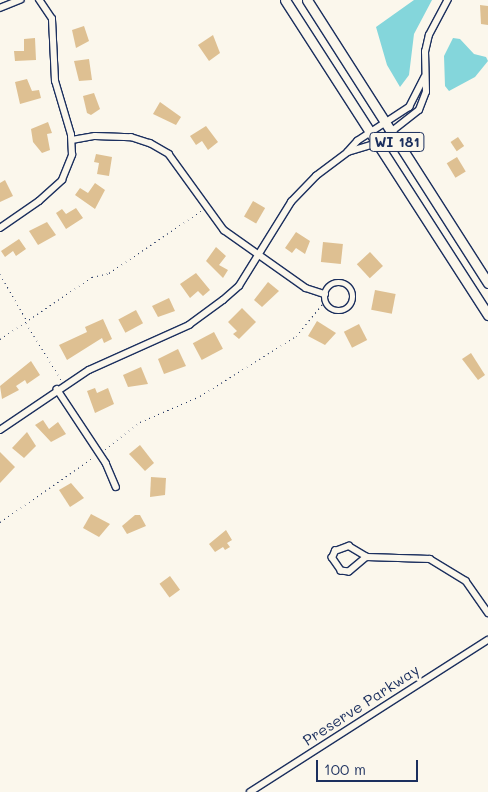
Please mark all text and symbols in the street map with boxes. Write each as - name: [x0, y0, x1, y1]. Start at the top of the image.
- road number: WI 181: [368, 130, 426, 154]
- street label: Preserve Parkway: [300, 661, 422, 749]
- scale bar: [318, 750, 420, 782]
- text: 100 m: [324, 759, 366, 779]

